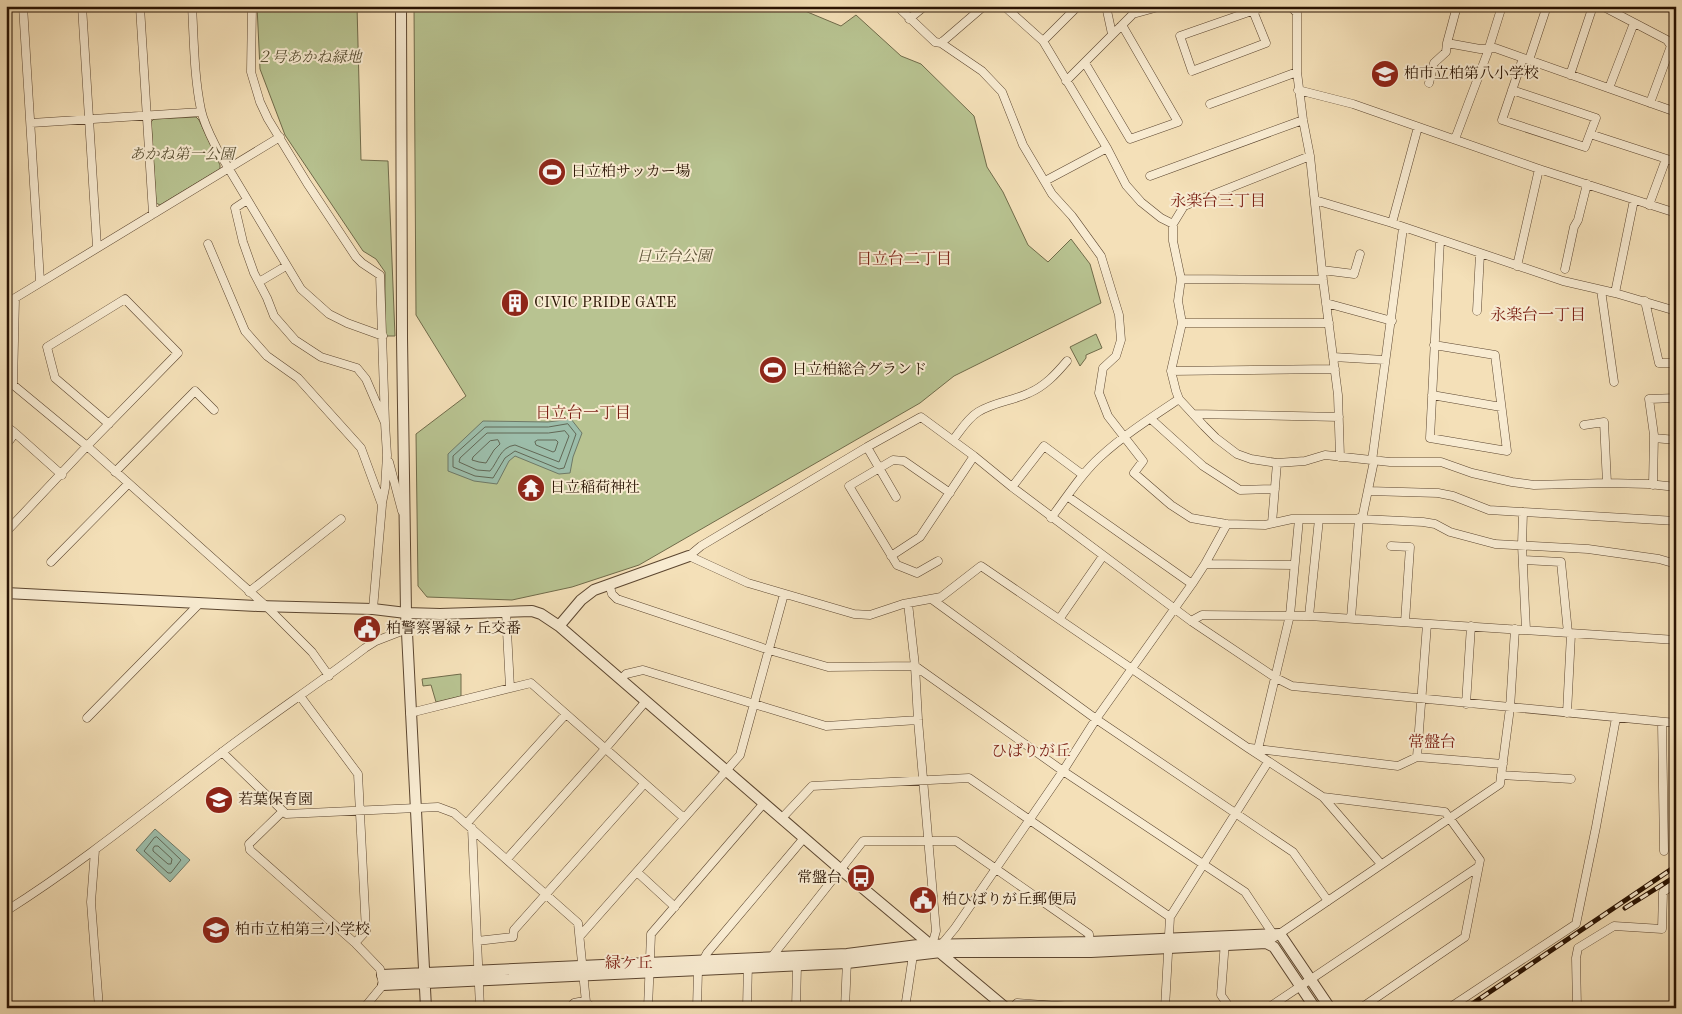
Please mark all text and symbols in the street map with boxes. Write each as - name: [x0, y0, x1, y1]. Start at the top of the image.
- park label: ２号あかね緑地: [256, 49, 363, 66]
- school or university icon: 柏市立柏第八小学校: [1370, 59, 1400, 89]
- place label: 柏市立柏第八小学校: [1404, 65, 1539, 82]
- park label: あかね第一公園: [129, 146, 237, 163]
- sports icon: 日立柏サッカー場: [537, 157, 567, 187]
- place label: 日立柏サッカー場: [571, 163, 691, 180]
- district label: 永楽台三丁目: [1170, 192, 1266, 210]
- park label: 日立台公園: [636, 248, 714, 265]
- district label: 日立台二丁目: [856, 250, 952, 268]
- building icon: CIVIC PRIDE GATE: [500, 288, 530, 318]
- place label: CIVIC PRIDE GATE: [534, 296, 676, 311]
- district label: 永楽台一丁目: [1490, 306, 1586, 324]
- sports icon: 日立柏総合グランド: [758, 355, 788, 385]
- place label: 日立柏総合グランド: [792, 361, 927, 378]
- district label: 日立台一丁目: [535, 404, 631, 422]
- temple icon: 日立稲荷神社: [516, 473, 546, 503]
- place label: 日立稲荷神社: [550, 479, 640, 496]
- public building icon: 柏警察署緑ヶ丘交番: [352, 614, 382, 644]
- place label: 柏警察署緑ヶ丘交番: [386, 620, 521, 637]
- district label: 常盤台: [1408, 733, 1456, 751]
- district label: ひばりが丘: [991, 742, 1071, 760]
- school or university icon: 若葉保育園: [204, 785, 234, 815]
- place label: 若葉保育園: [238, 791, 313, 808]
- bus stop icon: 常盤台: [846, 863, 876, 893]
- place label: 常盤台: [797, 869, 842, 886]
- public building icon: 柏ひばりが丘郵便局: [908, 885, 938, 915]
- place label: 柏ひばりが丘郵便局: [942, 891, 1077, 908]
- school or university icon: 柏市立柏第三小学校: [201, 915, 231, 945]
- place label: 柏市立柏第三小学校: [235, 921, 370, 938]
- district label: 緑ケ丘: [605, 954, 653, 972]

